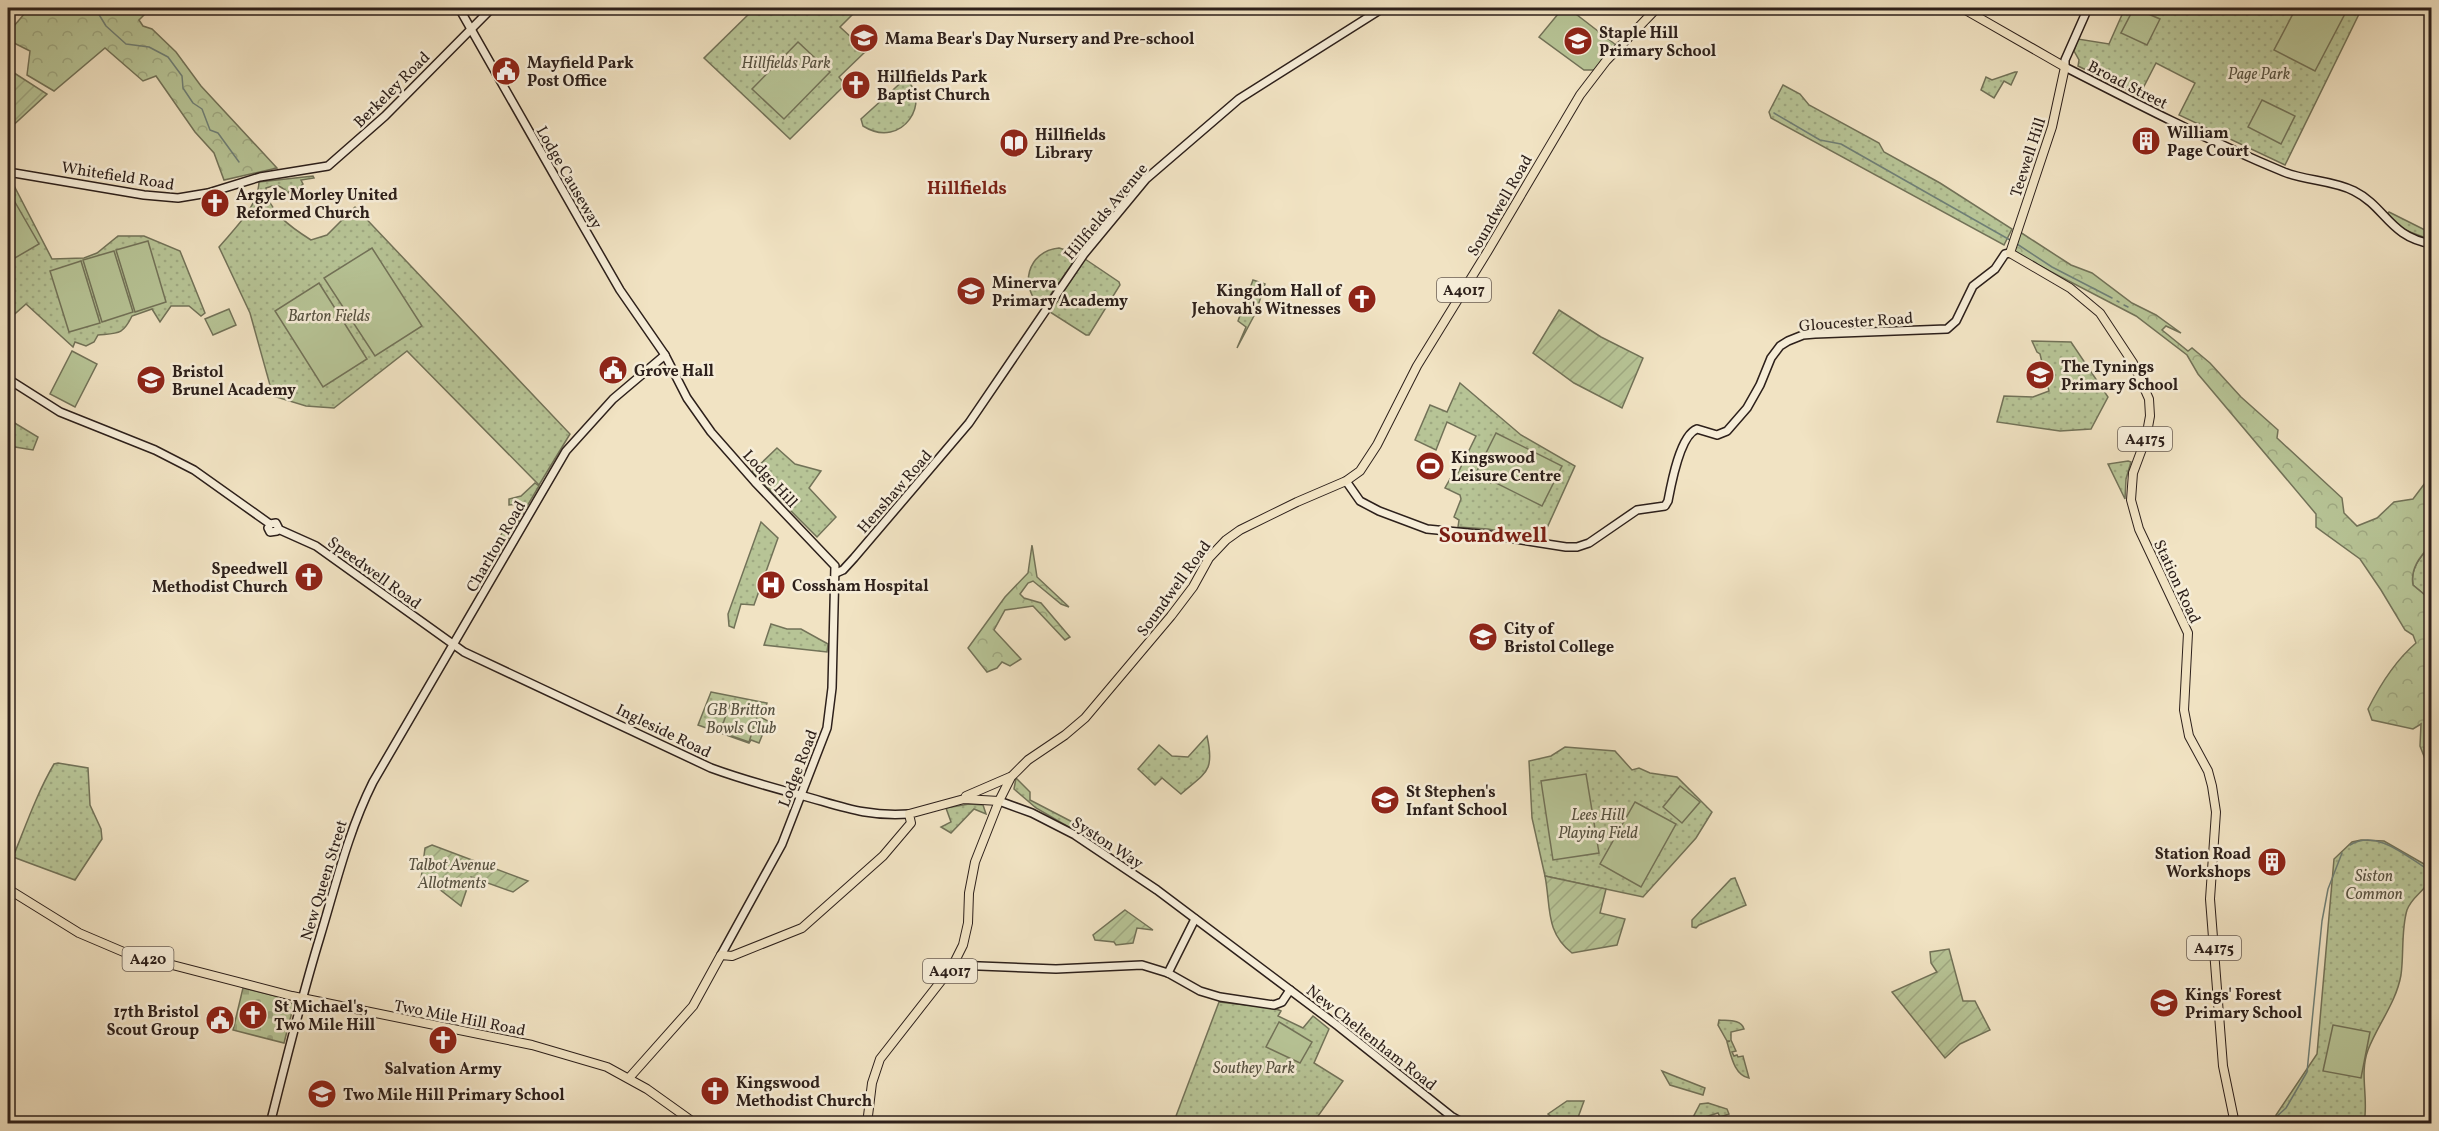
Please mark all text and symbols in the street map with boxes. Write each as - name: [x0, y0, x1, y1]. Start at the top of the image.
- school or university icon: Mama Bear's Day Nursery and Pre-school: [848, 22, 880, 54]
- place label: Staple Hill Primary School: [1599, 23, 1717, 63]
- school or university icon: Staple Hill Primary School: [1562, 25, 1594, 57]
- place label: Mama Bear's Day Nursery and Pre-school: [885, 29, 1195, 51]
- street label: Berkeley Road: [349, 47, 436, 134]
- place label: Mayfield Park Post Office: [527, 53, 634, 93]
- park label: Hillfields Park: [741, 53, 831, 75]
- public building icon: Mayfield Park Post Office: [490, 55, 522, 87]
- street label: Broad Street: [2083, 56, 2171, 116]
- park label: Page Park: [2228, 64, 2291, 86]
- place label: Hillfields Park Baptist Church: [877, 67, 990, 107]
- church icon: Hillfields Park Baptist Church: [840, 69, 872, 101]
- street label: Teewell Hill: [2006, 115, 2052, 200]
- street label: Lodge Causeway: [530, 122, 607, 234]
- place label: William Page Court: [2167, 123, 2249, 163]
- place label: Hillfields Library: [1035, 125, 1106, 165]
- building icon: William Page Court: [2130, 125, 2162, 157]
- library icon: Hillfields Library: [998, 127, 1030, 159]
- street label: Soundwell Road: [1463, 151, 1539, 261]
- street label: Whitefield Road: [60, 157, 176, 197]
- street label: Hillfields Avenue: [1059, 159, 1154, 265]
- district label: Hillfields: [927, 177, 1007, 202]
- place label: Argyle Morley United Reformed Church: [236, 185, 398, 225]
- church icon: Argyle Morley United Reformed Church: [199, 187, 231, 219]
- place label: Minerva Primary Academy: [992, 273, 1128, 313]
- school or university icon: Minerva Primary Academy: [955, 275, 987, 307]
- road number: A4017: [1437, 278, 1491, 302]
- place label: Kingdom Hall of Jehovah's Witnesses: [1191, 281, 1343, 321]
- church icon: Kingdom Hall of Jehovah's Witnesses: [1346, 283, 1378, 315]
- park label: Barton Fields: [288, 306, 370, 328]
- street label: Gloucester Road: [1798, 308, 1914, 338]
- public building icon: Grove Hall: [597, 354, 629, 386]
- place label: The Tynings Primary School: [2061, 357, 2179, 397]
- school or university icon: The Tynings Primary School: [2024, 359, 2056, 391]
- place label: Grove Hall: [634, 361, 715, 383]
- place label: Bristol Brunel Academy: [172, 362, 296, 402]
- school or university icon: Bristol Brunel Academy: [135, 364, 167, 396]
- road number: A4175: [2118, 427, 2172, 451]
- street label: Lodge Hill: [737, 446, 802, 513]
- street label: Henshaw Road: [853, 446, 938, 539]
- place label: Kingswood Leisure Centre: [1451, 448, 1561, 488]
- sports icon: Kingswood Leisure Centre: [1414, 450, 1446, 482]
- street label: Charlton Road: [462, 497, 532, 597]
- district label: Soundwell: [1439, 521, 1548, 552]
- street label: Speedwell Road: [322, 532, 425, 615]
- street label: Station Road: [2147, 536, 2205, 627]
- street label: Soundwell Road: [1132, 537, 1217, 642]
- place label: Speedwell Methodist Church: [152, 559, 289, 599]
- church icon: Speedwell Methodist Church: [293, 561, 325, 593]
- hospital icon: Cossham Hospital: [755, 569, 787, 601]
- place label: Cossham Hospital: [792, 576, 929, 598]
- place label: City of Bristol College: [1504, 619, 1614, 659]
- school or university icon: City of Bristol College: [1467, 621, 1499, 653]
- street label: Ingleside Road: [612, 699, 714, 764]
- park label: GB Britton Bowls Club: [706, 700, 776, 740]
- street label: Lodge Road: [774, 727, 824, 811]
- place label: St Stephen's Infant School: [1406, 782, 1508, 822]
- school or university icon: St Stephen's Infant School: [1369, 784, 1401, 816]
- park label: Lees Hill Playing Field: [1558, 805, 1638, 845]
- street label: Syston Way: [1067, 812, 1147, 875]
- street label: New Queen Street: [296, 817, 354, 944]
- place label: Station Road Workshops: [2155, 844, 2251, 884]
- building icon: Station Road Workshops: [2256, 846, 2288, 878]
- park label: Talbot Avenue Allotments: [408, 855, 496, 895]
- park label: Siston Common: [2345, 866, 2403, 906]
- road number: A4175: [2187, 936, 2241, 960]
- road number: A420: [122, 947, 174, 971]
- road number: A4017: [923, 959, 977, 983]
- street label: New Cheltenham Road: [1301, 981, 1441, 1097]
- place label: Kings' Forest Primary School: [2185, 985, 2303, 1025]
- school or university icon: Kings' Forest Primary School: [2148, 987, 2180, 1019]
- street label: Two Mile Hill Road: [392, 995, 527, 1043]
- place label: St Michael's, Two Mile Hill: [274, 997, 376, 1037]
- church icon: St Michael's, Two Mile Hill: [237, 999, 269, 1031]
- place label: 17th Bristol Scout Group: [106, 1002, 200, 1042]
- public building icon: 17th Bristol Scout Group: [204, 1004, 236, 1036]
- church icon: Salvation Army: [427, 1024, 459, 1056]
- park label: Southey Park: [1213, 1058, 1296, 1080]
- place label: Salvation Army: [384, 1059, 502, 1081]
- place label: Kingswood Methodist Church: [736, 1073, 872, 1113]
- church icon: Kingswood Methodist Church: [699, 1075, 731, 1107]
- school or university icon: Two Mile Hill Primary School: [306, 1078, 338, 1110]
- place label: Two Mile Hill Primary School: [343, 1085, 565, 1107]

